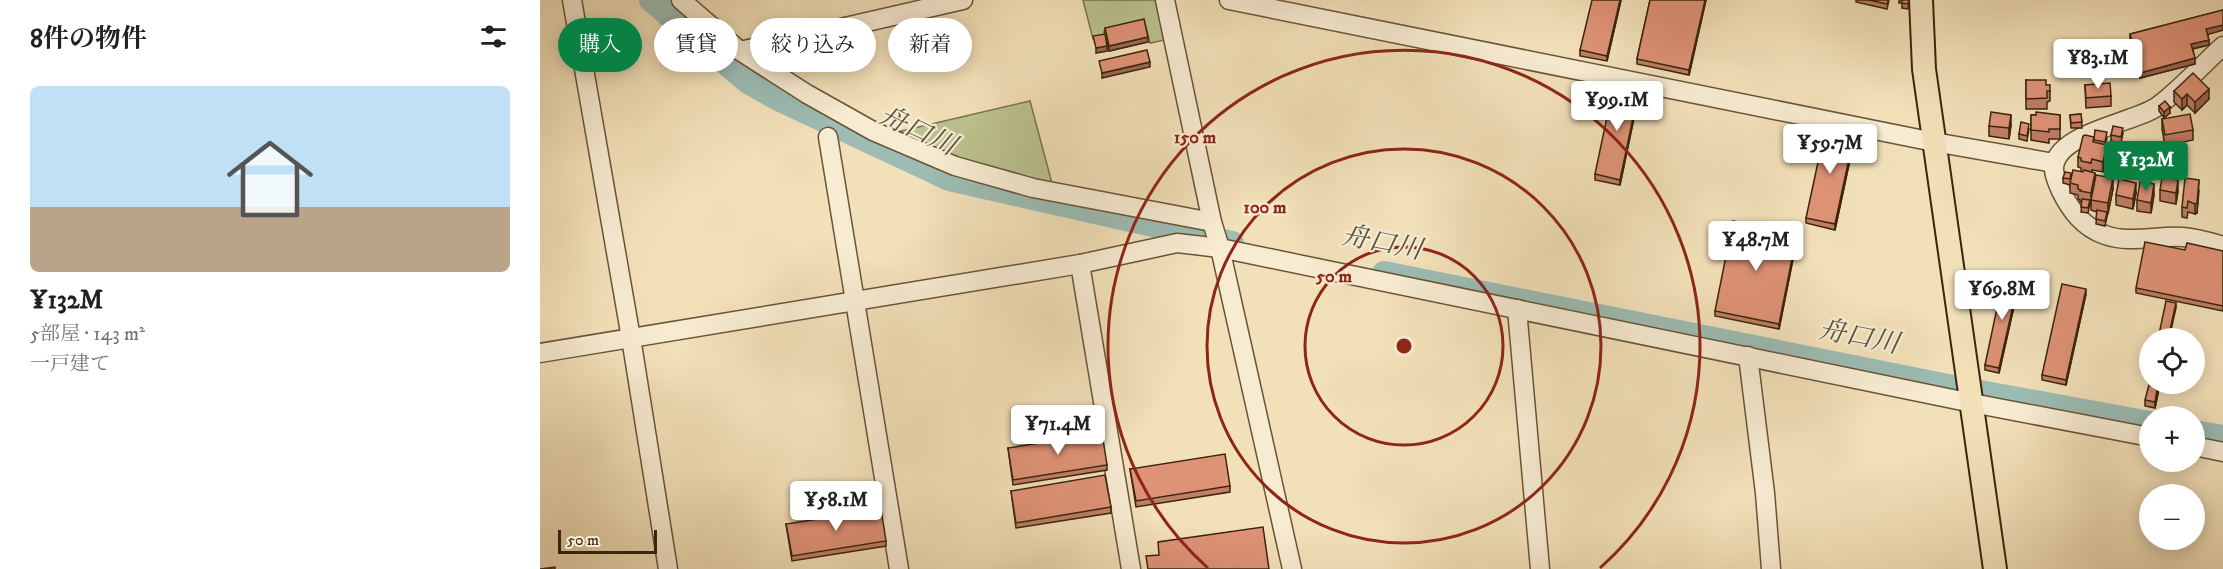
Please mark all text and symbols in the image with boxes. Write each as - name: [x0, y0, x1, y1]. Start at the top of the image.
- chip: 購入: [558, 18, 642, 72]
- chip: 賃貸: [654, 18, 738, 72]
- chip: 絞り込み: [750, 18, 876, 72]
- chip: 新着: [888, 18, 972, 72]
- icon: filters: [477, 20, 510, 53]
- text: 8件の物件: [30, 23, 147, 56]
- pin: ¥83.1M: [2049, 39, 2147, 90]
- text: ¥83.1M: [2067, 46, 2129, 71]
- pin: ¥99.1M: [1568, 81, 1666, 132]
- text: ¥99.1M: [1585, 88, 1649, 113]
- water label: 舟口川: [874, 98, 964, 165]
- pin: ¥59.7M: [1781, 124, 1879, 175]
- icon: home: [216, 125, 324, 233]
- text: 150 m: [1174, 127, 1217, 149]
- text: ¥59.7M: [1797, 131, 1863, 156]
- pin: ¥132M: [2104, 141, 2188, 192]
- text: ¥132M: [2118, 148, 2174, 173]
- text: 100 m: [1243, 197, 1287, 219]
- water label: 舟口川: [1339, 219, 1428, 268]
- pin: ¥48.7M: [1707, 221, 1805, 272]
- text: ¥48.7M: [1722, 228, 1790, 253]
- text: 50 m: [1315, 266, 1352, 288]
- pin: ¥69.8M: [1953, 270, 2051, 321]
- text: ¥69.8M: [1969, 277, 2035, 302]
- text: ¥132M: [30, 284, 103, 317]
- water label: 舟口川: [1816, 313, 1905, 362]
- text: 5部屋 · 143 m²: [30, 322, 145, 347]
- map controls: [2139, 328, 2205, 550]
- button: locate: [2139, 328, 2205, 394]
- centre of rings: [1394, 336, 1414, 356]
- text: 一戸建て: [30, 352, 110, 377]
- pin: ¥71.4M: [1009, 405, 1107, 456]
- button: +: [2139, 406, 2205, 472]
- text: ¥71.4M: [1025, 412, 1091, 437]
- pin: ¥58.1M: [787, 481, 885, 532]
- button: −: [2139, 484, 2205, 550]
- text: ¥58.1M: [804, 488, 868, 513]
- scale bar: [558, 527, 657, 554]
- text: 50 m: [567, 530, 599, 550]

